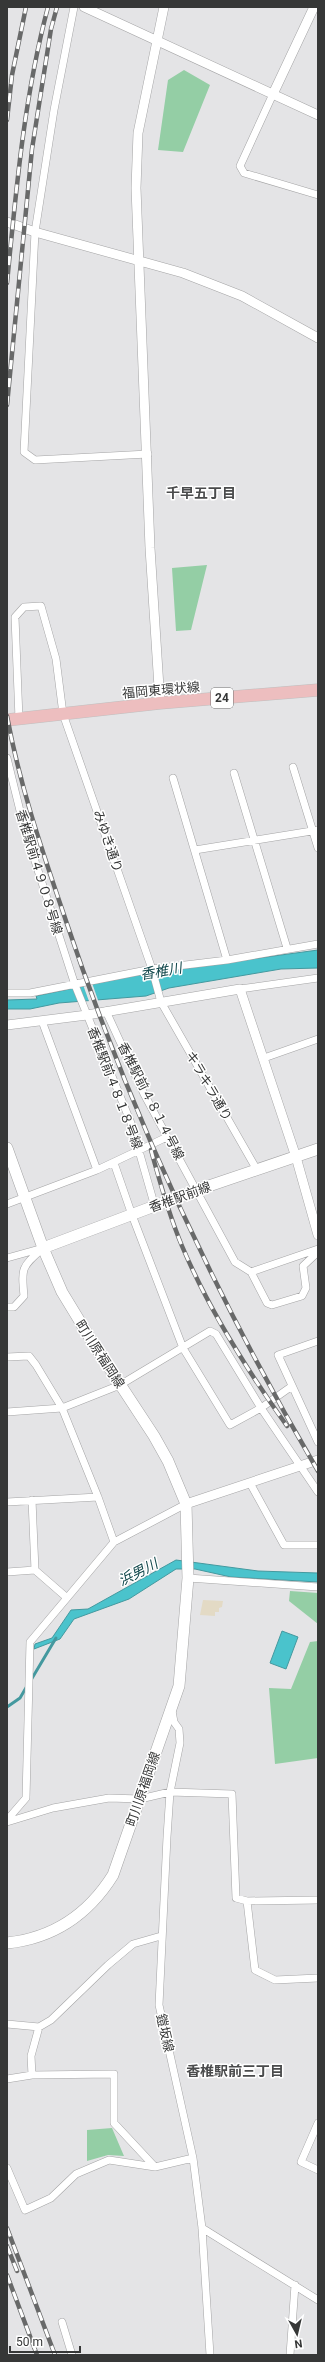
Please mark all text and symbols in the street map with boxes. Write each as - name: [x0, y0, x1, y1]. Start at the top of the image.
- district label: 千早五丁目: [166, 485, 236, 501]
- street label: 福岡東環状線: [121, 679, 201, 701]
- road number: 24: [211, 688, 233, 708]
- street label: 香椎駅前４９０８号線: [13, 808, 65, 936]
- street label: みゆき通り: [90, 808, 126, 874]
- water label: 香椎川: [139, 959, 185, 983]
- street label: 香椎駅前４８１８号線: [85, 1025, 145, 1151]
- street label: 香椎駅前４８１４号線: [115, 1040, 187, 1162]
- street label: キラキラ通り: [183, 1048, 235, 1124]
- street label: 香椎駅前線: [147, 1179, 213, 1215]
- street label: 町川原福岡線: [72, 1317, 128, 1391]
- water label: 浜男川: [116, 1554, 162, 1589]
- street label: 町川原福岡線: [123, 1750, 163, 1828]
- street label: 鎧坂線: [153, 2012, 177, 2054]
- district label: 香椎駅前三丁目: [186, 2063, 284, 2079]
- north arrow: [277, 2314, 317, 2354]
- scale bar: [10, 2328, 80, 2354]
- text: 50 m: [16, 2335, 43, 2349]
- text: N: [293, 2336, 303, 2350]

